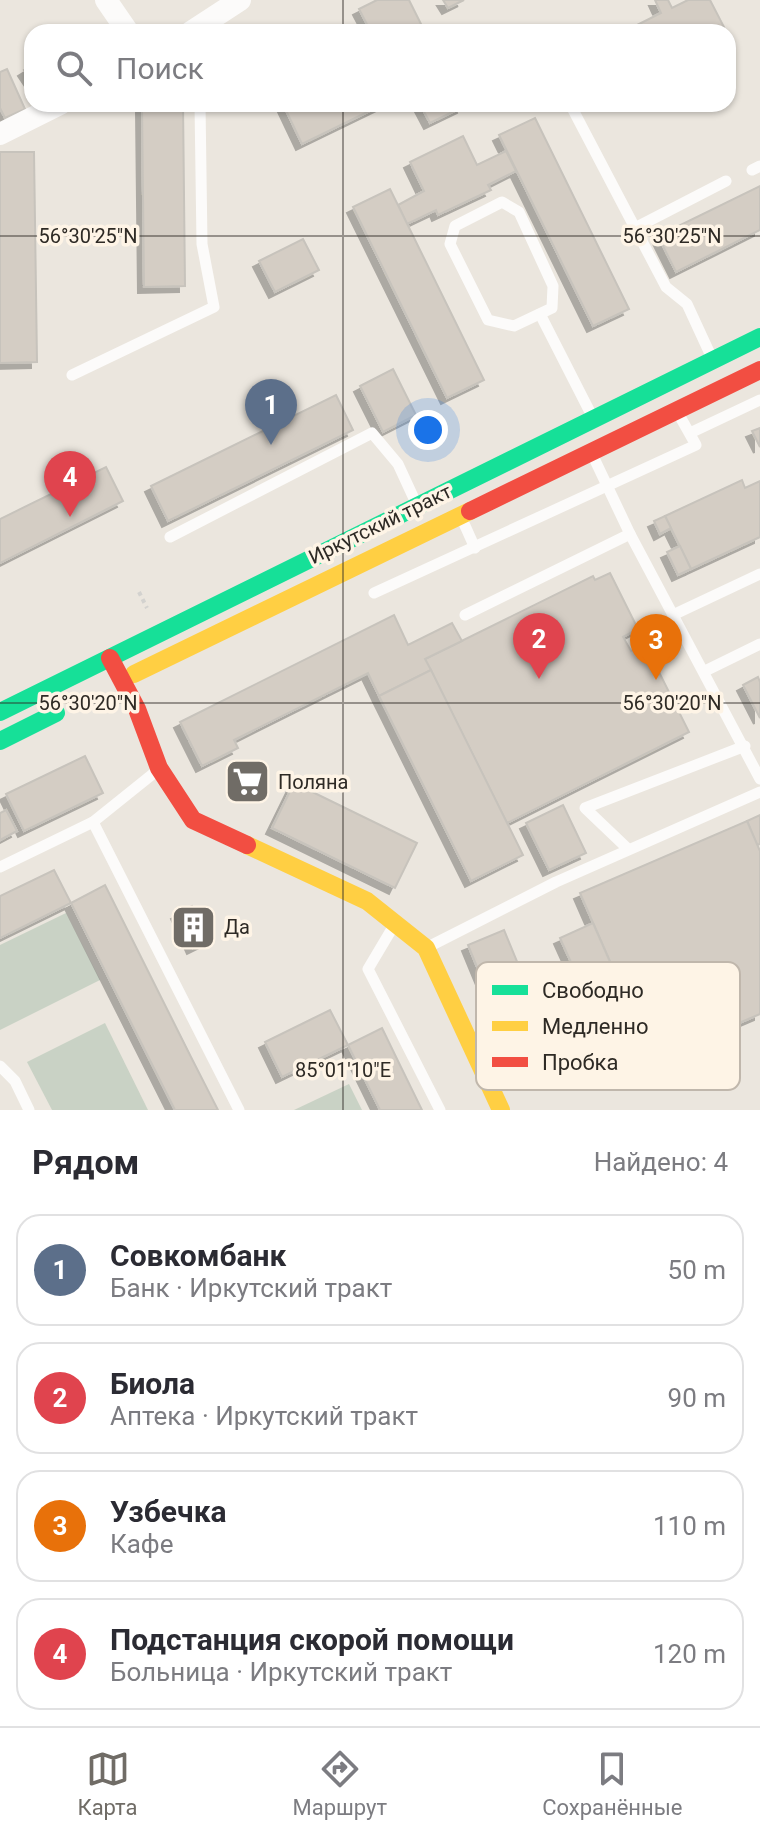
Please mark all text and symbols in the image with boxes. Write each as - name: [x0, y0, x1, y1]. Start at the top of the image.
- search box: [24, 24, 736, 112]
- icon: search: [52, 46, 96, 90]
- text: Поиск: [116, 51, 204, 86]
- text: 56°30'25"N: [38, 224, 138, 248]
- text: 56°30'25"N: [622, 224, 722, 248]
- pin: 1: [245, 379, 297, 445]
- your location: [408, 410, 448, 450]
- pin: 4: [44, 451, 96, 517]
- street label: Иркутский тракт: [305, 479, 456, 569]
- pin: 2: [513, 613, 565, 679]
- pin: 3: [630, 614, 682, 680]
- text: 56°30'20"N: [38, 691, 138, 715]
- text: 56°30'20"N: [622, 691, 722, 715]
- supermarket icon: Поляна: [223, 758, 271, 806]
- place label: Поляна: [278, 770, 348, 794]
- building icon: Да: [169, 903, 217, 951]
- place label: Да: [224, 915, 250, 939]
- legend: [476, 962, 740, 1090]
- text: Свободно: [542, 978, 644, 1003]
- text: Медленно: [542, 1014, 648, 1039]
- text: Пробка: [542, 1050, 618, 1075]
- text: 85°01'10"E: [295, 1058, 391, 1082]
- text: Рядом: [32, 1142, 139, 1182]
- text: Найдено: 4: [594, 1147, 728, 1177]
- text: Совкомбанк: [110, 1238, 286, 1273]
- text: 1: [53, 1255, 67, 1285]
- text: 50 m: [668, 1255, 726, 1285]
- text: Банк · Иркутский тракт: [110, 1273, 392, 1303]
- text: Биола: [110, 1366, 195, 1401]
- text: 2: [53, 1383, 67, 1413]
- text: 90 m: [668, 1383, 726, 1413]
- text: Аптека · Иркутский тракт: [110, 1401, 418, 1431]
- text: Узбечка: [110, 1494, 227, 1529]
- text: 3: [53, 1511, 67, 1541]
- text: 110 m: [653, 1511, 726, 1541]
- text: Кафе: [110, 1529, 174, 1559]
- text: Подстанция скорой помощи: [110, 1622, 514, 1657]
- text: 4: [53, 1639, 67, 1669]
- text: 120 m: [653, 1639, 726, 1669]
- text: Больница · Иркутский тракт: [110, 1657, 452, 1687]
- tab: Карта: [78, 1747, 138, 1820]
- tab: Маршрут: [293, 1747, 387, 1820]
- tab: Сохранённые: [542, 1747, 682, 1820]

